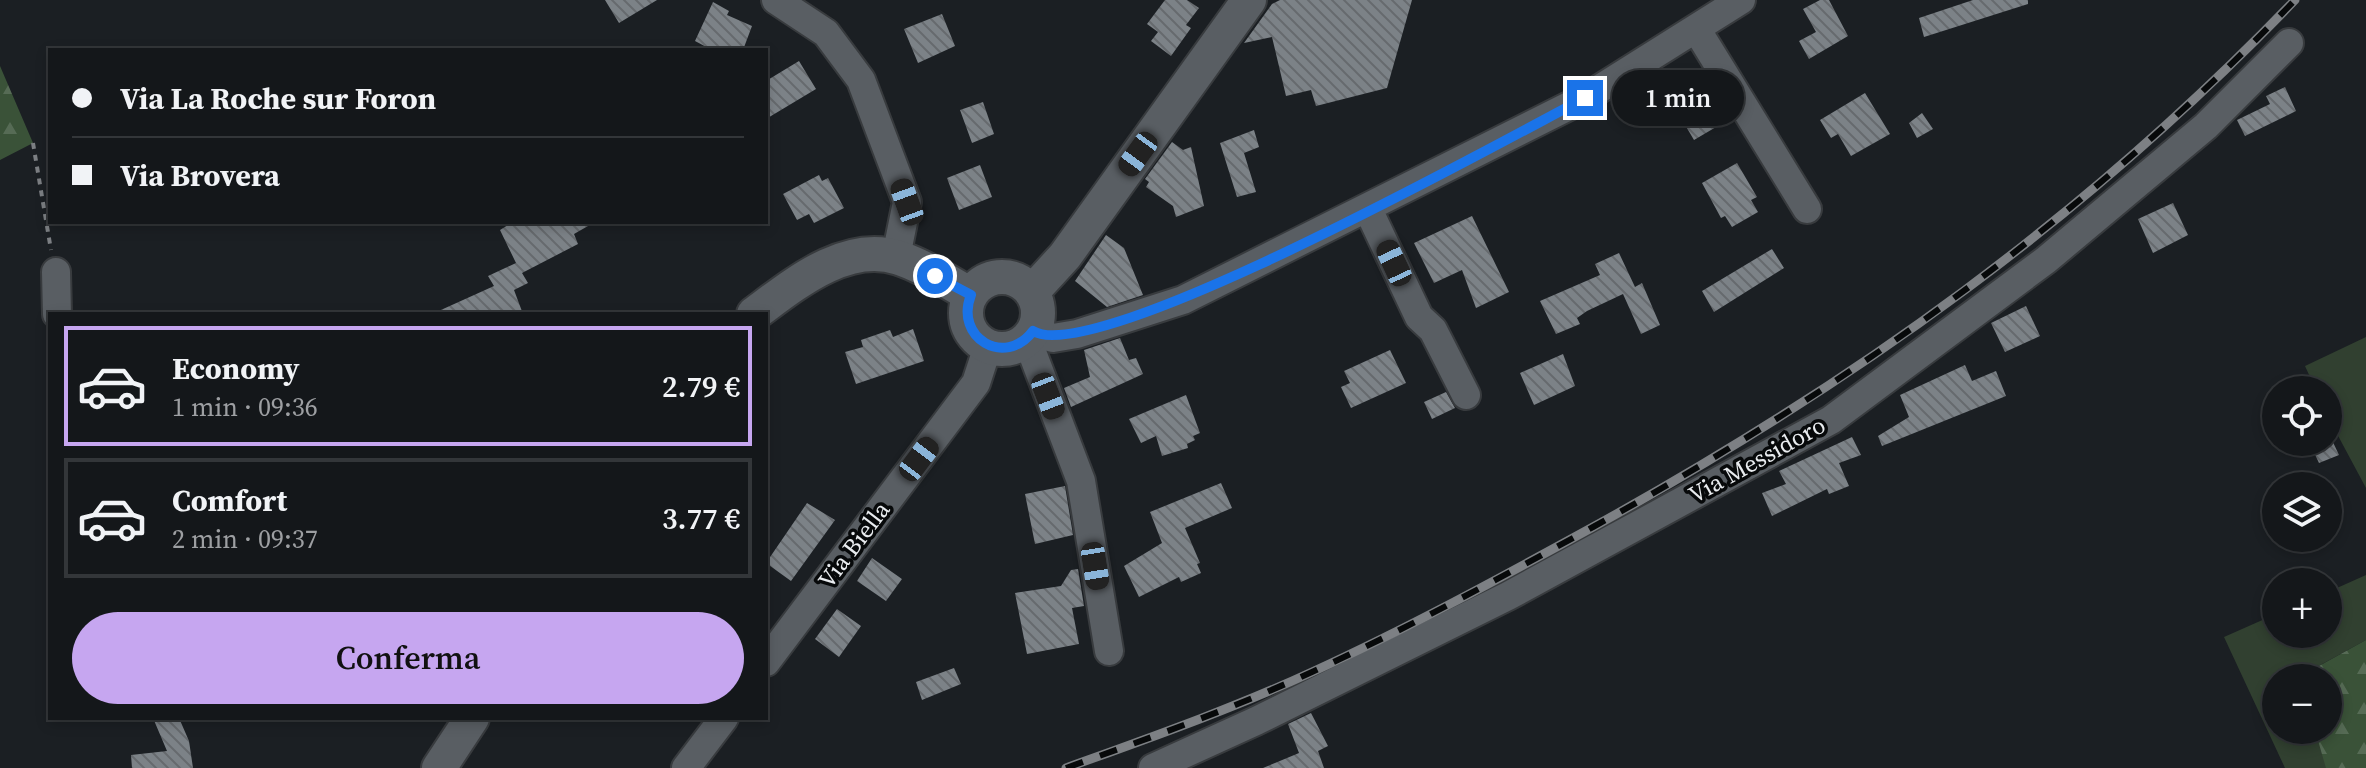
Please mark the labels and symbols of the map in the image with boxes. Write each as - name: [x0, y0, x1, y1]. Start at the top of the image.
- callout: 1 min: [1613, 70, 1745, 126]
- route end: [1567, 80, 1603, 116]
- car: [1114, 128, 1162, 180]
- car: [888, 175, 926, 229]
- car: [1373, 236, 1415, 290]
- route start: [917, 258, 953, 294]
- car: [1028, 369, 1068, 423]
- street label: Via Messidoro: [1682, 408, 1831, 511]
- car: [895, 433, 943, 485]
- street label: Via Biella: [810, 494, 898, 595]
- car: [1079, 540, 1111, 592]

